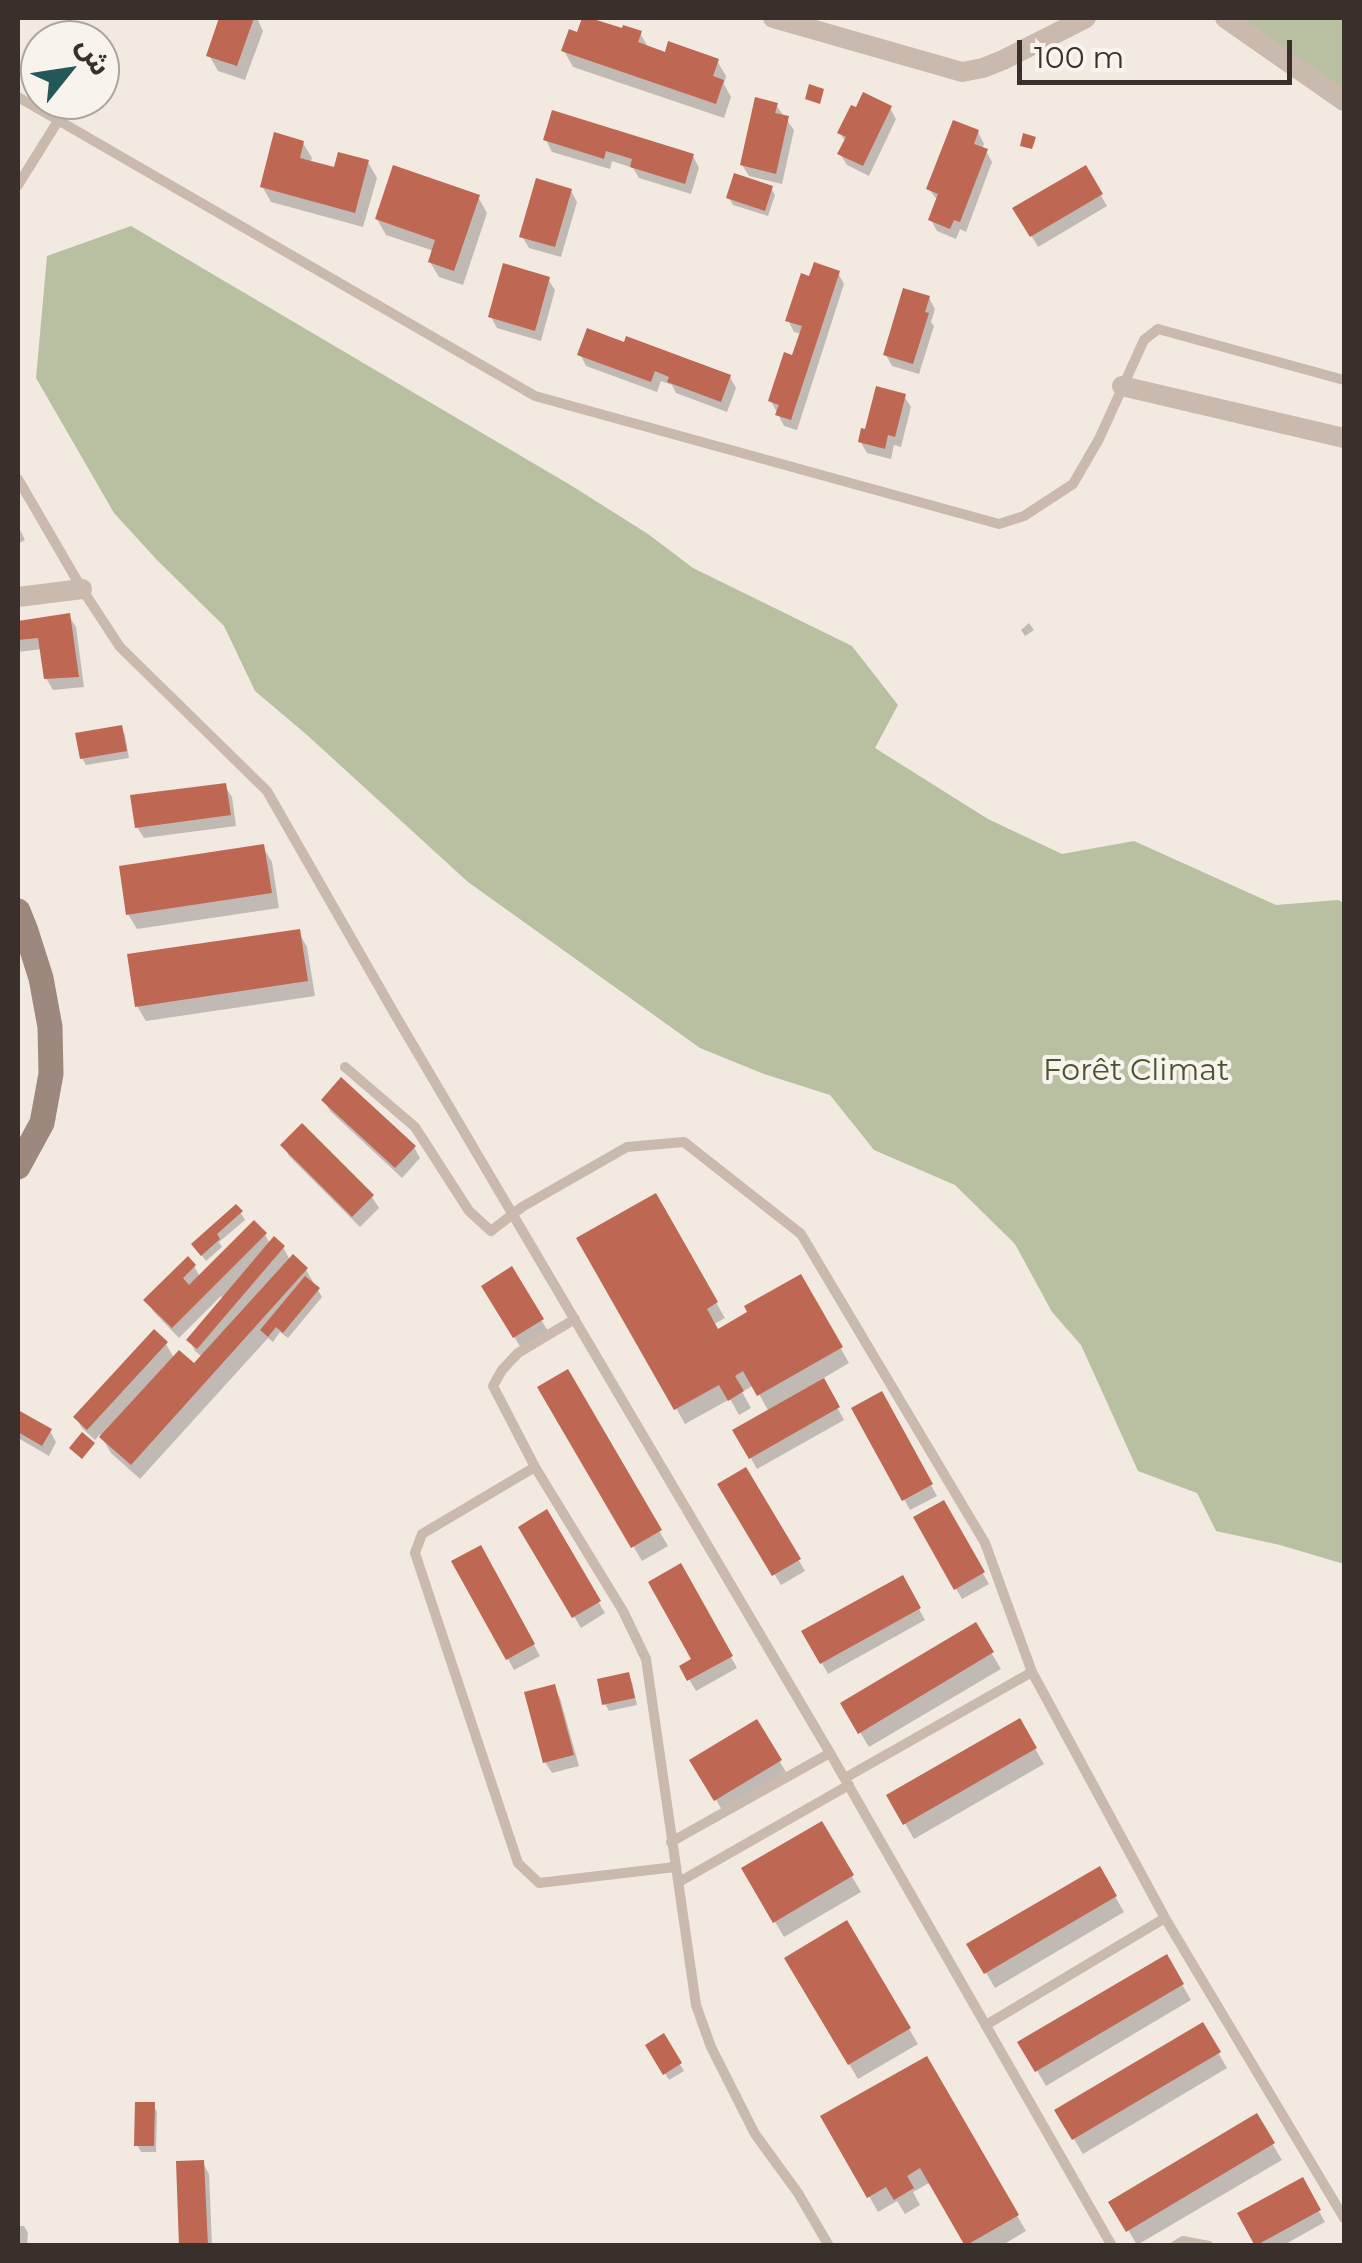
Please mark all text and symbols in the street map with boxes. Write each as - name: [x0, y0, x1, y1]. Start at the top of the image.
- north arrow: [20, 20, 120, 120]
- scale bar: [1022, 20, 1297, 82]
- text: ش: [70, 31, 119, 81]
- text: 100 m: [1034, 39, 1124, 76]
- park label: Forêt Climat: [1043, 1053, 1229, 1089]

